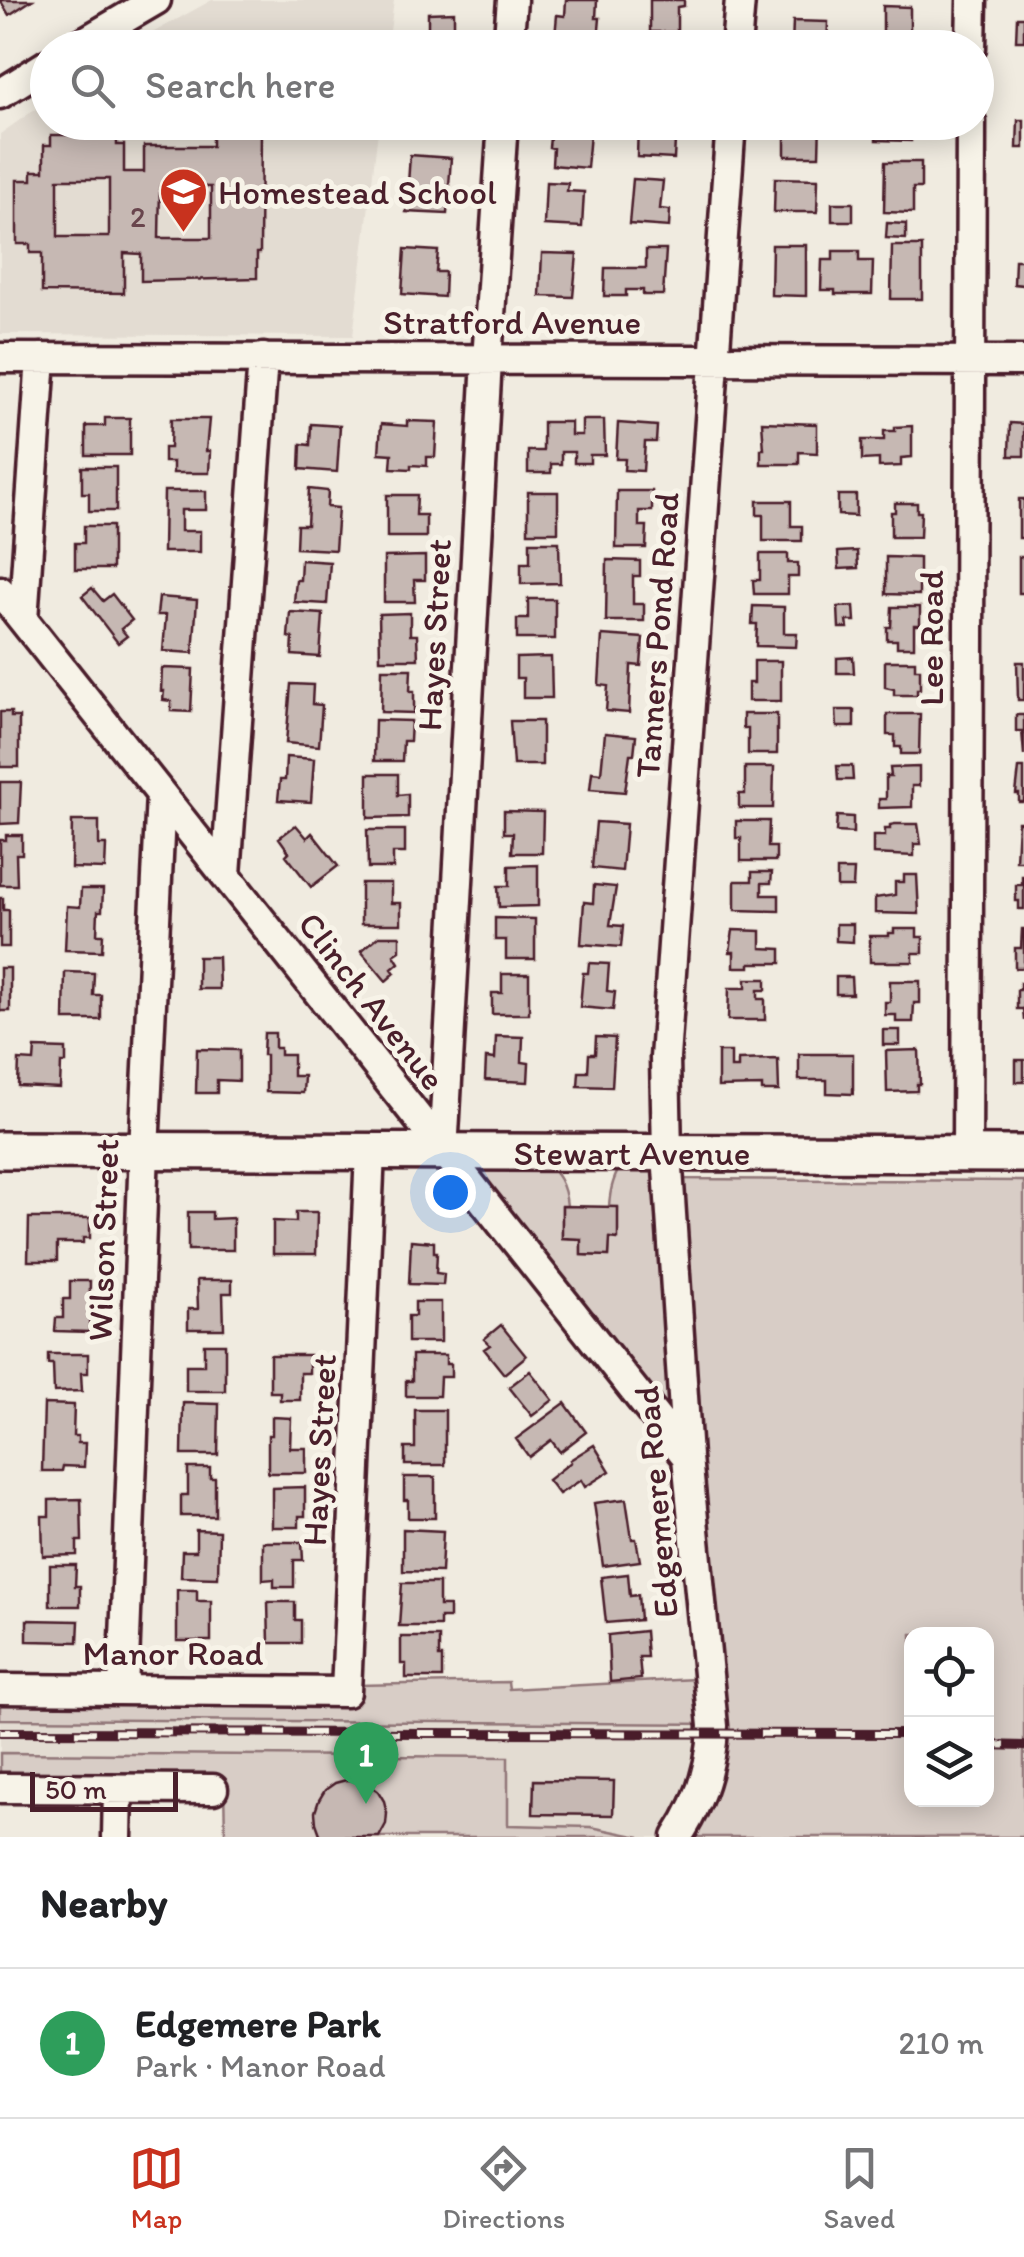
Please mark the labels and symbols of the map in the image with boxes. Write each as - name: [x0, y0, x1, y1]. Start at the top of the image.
- school or university icon: Homestead School: [157, 166, 209, 234]
- place label: Homestead School: [218, 171, 497, 213]
- house number: 2: [130, 198, 146, 235]
- street label: Stratford Avenue: [383, 301, 641, 343]
- street label: Tanners Pond Road: [626, 491, 688, 779]
- street label: Hayes Street: [408, 538, 460, 732]
- street label: Lee Road: [910, 570, 952, 706]
- street label: Clinch Avenue: [289, 904, 455, 1098]
- street label: Stewart Avenue: [514, 1132, 750, 1174]
- street label: Wilson Street: [78, 1138, 128, 1342]
- your location: [425, 1167, 476, 1218]
- street label: Hayes Street: [293, 1353, 345, 1547]
- street label: Edgemere Road: [625, 1384, 687, 1620]
- street label: Manor Road: [82, 1632, 264, 1674]
- pin: 1: [334, 1722, 398, 1804]
- scale bar: [30, 1767, 178, 1812]

